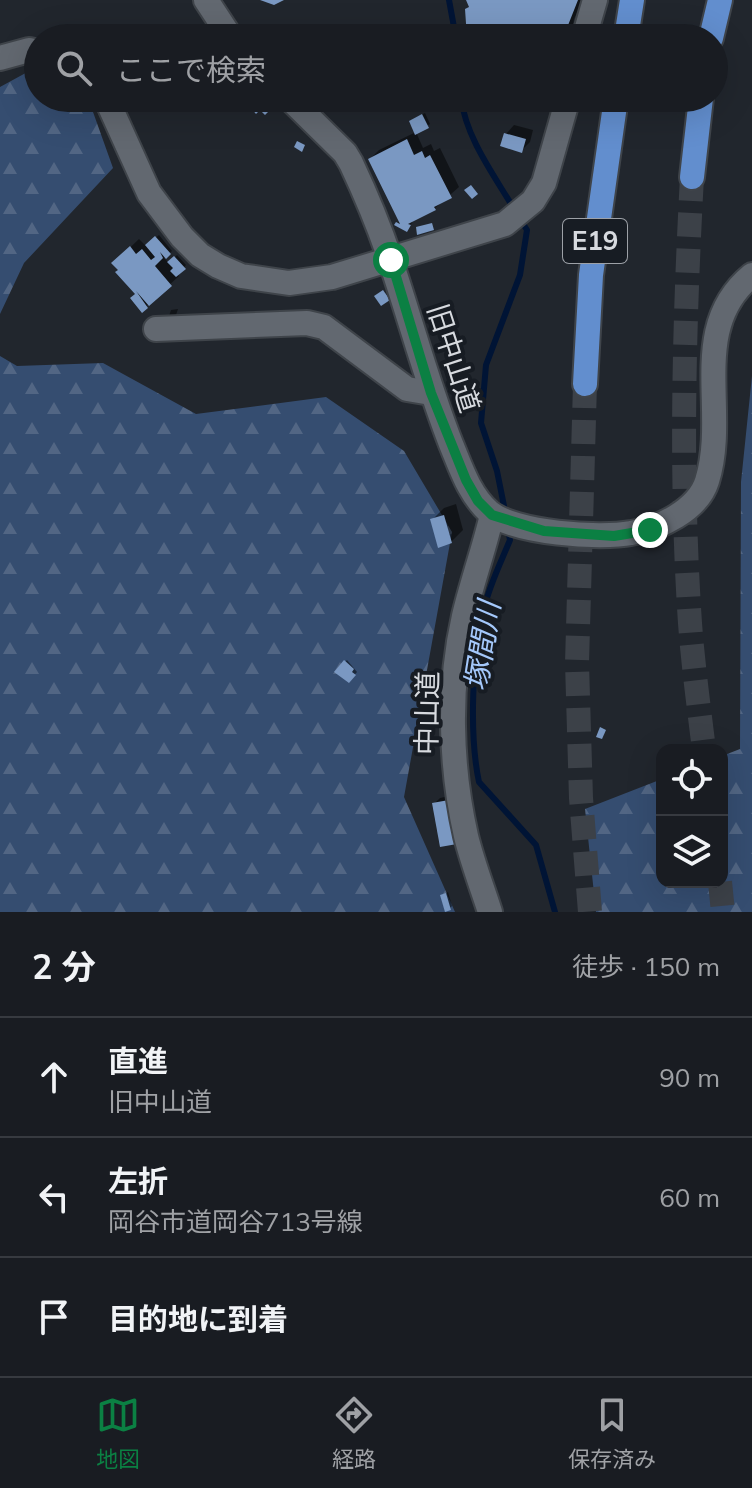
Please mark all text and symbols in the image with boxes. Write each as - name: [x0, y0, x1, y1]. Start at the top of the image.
- search box: [24, 24, 728, 112]
- icon: search: [52, 46, 96, 90]
- text: ここで検索: [116, 51, 266, 89]
- road number: E19: [563, 219, 627, 263]
- route start: [373, 242, 409, 278]
- street label: 旧中山道: [421, 299, 488, 417]
- route end: [632, 512, 668, 548]
- water label: 塚間川: [456, 595, 508, 693]
- street label: 中山道: [408, 671, 445, 755]
- map controls: [656, 744, 728, 888]
- button: locate: [656, 744, 728, 816]
- button: layers: [656, 816, 728, 888]
- text: 2 分: [32, 945, 96, 988]
- text: 徒歩 · 150 m: [572, 950, 720, 983]
- text: 直進: [108, 1042, 168, 1080]
- icon: ahead: [32, 1055, 76, 1099]
- text: 90 m: [659, 1061, 720, 1094]
- text: 旧中山道: [108, 1085, 212, 1118]
- text: 左折: [108, 1162, 168, 1200]
- icon: left: [32, 1175, 76, 1219]
- text: 60 m: [659, 1181, 720, 1214]
- text: 岡谷市道岡谷713号線: [108, 1205, 363, 1238]
- icon: arrive: [32, 1295, 76, 1339]
- text: 目的地に到着: [108, 1300, 288, 1338]
- tab: 地図: [96, 1393, 140, 1473]
- tab: 経路: [332, 1393, 376, 1473]
- tab: 保存済み: [568, 1393, 656, 1473]

